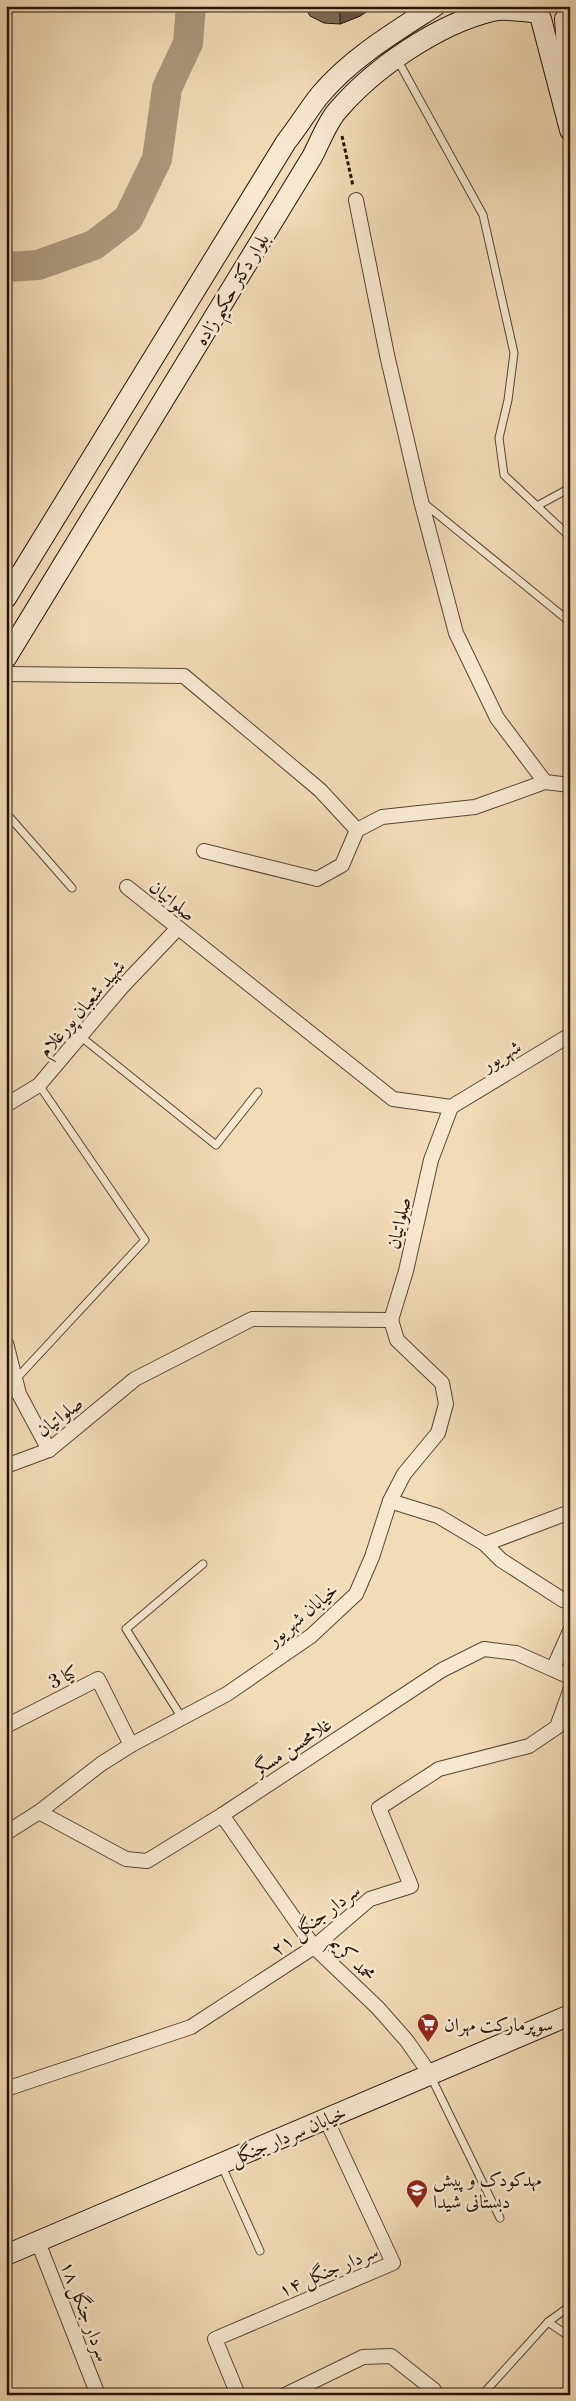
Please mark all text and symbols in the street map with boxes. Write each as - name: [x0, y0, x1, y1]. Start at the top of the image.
- street label: بلوار دکتر حکیم زاده: [189, 229, 281, 353]
- street label: صلواتیان: [144, 875, 200, 927]
- street label: شهید شعبان پورغلام: [33, 955, 134, 1065]
- street label: شهریور: [476, 1035, 526, 1078]
- street label: صلواتیان: [381, 1195, 417, 1252]
- street label: صلواتیان: [31, 1391, 88, 1442]
- street label: خیابان شهریور: [260, 1578, 343, 1653]
- street label: کیا 3: [45, 1659, 82, 1694]
- street label: غلامحسن مسگر: [247, 1712, 337, 1783]
- street label: سردار جنگل ۲۱: [265, 1878, 366, 1962]
- street label: محمد کریم: [321, 1931, 381, 1990]
- supermarket icon: سوپرمارکت مهران: [416, 2012, 440, 2043]
- place label: سوپرمارکت مهران: [444, 2013, 553, 2037]
- street label: خیابان سردار جنگل: [226, 2100, 351, 2172]
- place label: مهدکودک و پیش دبستانی شیدا: [433, 2168, 542, 2214]
- school or university icon: مهدکودک و پیش دبستانی شیدا: [405, 2178, 429, 2209]
- street label: سردار جنگل ۱۴: [275, 2238, 382, 2304]
- street label: سردار جنگل ۱۸: [54, 2257, 116, 2365]

